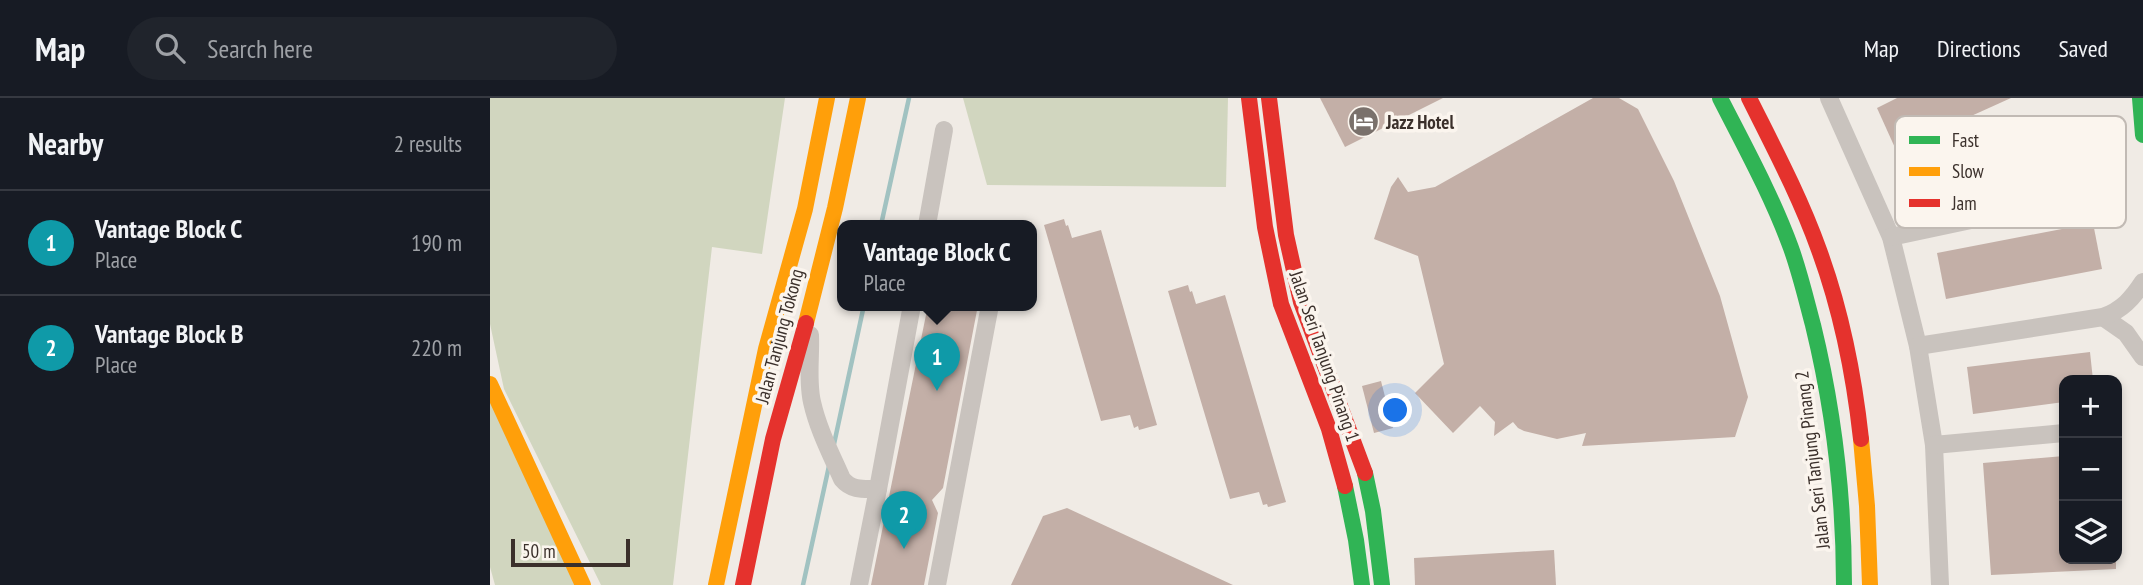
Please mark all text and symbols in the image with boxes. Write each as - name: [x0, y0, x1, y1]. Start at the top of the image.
- search box: [127, 17, 617, 80]
- text: Map: [35, 27, 85, 70]
- icon: search: [151, 29, 189, 67]
- text: Search here: [207, 32, 313, 65]
- text: Map: [1864, 33, 1899, 64]
- text: Directions: [1937, 33, 2021, 64]
- text: Saved: [2059, 33, 2108, 64]
- hotel icon: Jazz Hotel: [1346, 105, 1380, 139]
- place label: Jazz Hotel: [1385, 110, 1454, 134]
- legend: [1895, 116, 2126, 228]
- text: Nearby: [28, 124, 103, 163]
- text: Fast: [1952, 128, 1980, 152]
- text: 2 results: [394, 129, 462, 158]
- text: Slow: [1952, 159, 1985, 183]
- text: Jam: [1951, 191, 1977, 215]
- text: Vantage Block C: [95, 212, 242, 245]
- popup: [837, 220, 1037, 311]
- text: 1: [46, 228, 57, 257]
- text: 190 m: [411, 228, 462, 257]
- text: Vantage Block C: [863, 235, 1011, 268]
- text: Place: [95, 245, 137, 274]
- street label: Jalan Tanjung Tokong: [749, 266, 808, 407]
- street label: Jalan Seri Tanjung Pinang 1: [1284, 267, 1365, 444]
- text: Place: [863, 268, 906, 297]
- text: Vantage Block B: [95, 317, 243, 350]
- text: 2: [46, 333, 57, 362]
- text: 220 m: [411, 333, 462, 362]
- pin: 1: [914, 333, 960, 391]
- text: Place: [95, 350, 137, 379]
- street label: Jalan Seri Tanjung Pinang 2: [1789, 370, 1835, 551]
- map controls: [2059, 375, 2122, 564]
- button: +: [2059, 375, 2122, 438]
- your location: [1378, 393, 1412, 427]
- button: −: [2059, 438, 2122, 501]
- pin: 2: [881, 491, 927, 549]
- button: layers: [2059, 501, 2122, 564]
- scale bar: [511, 536, 630, 568]
- text: 50 m: [522, 539, 556, 563]

